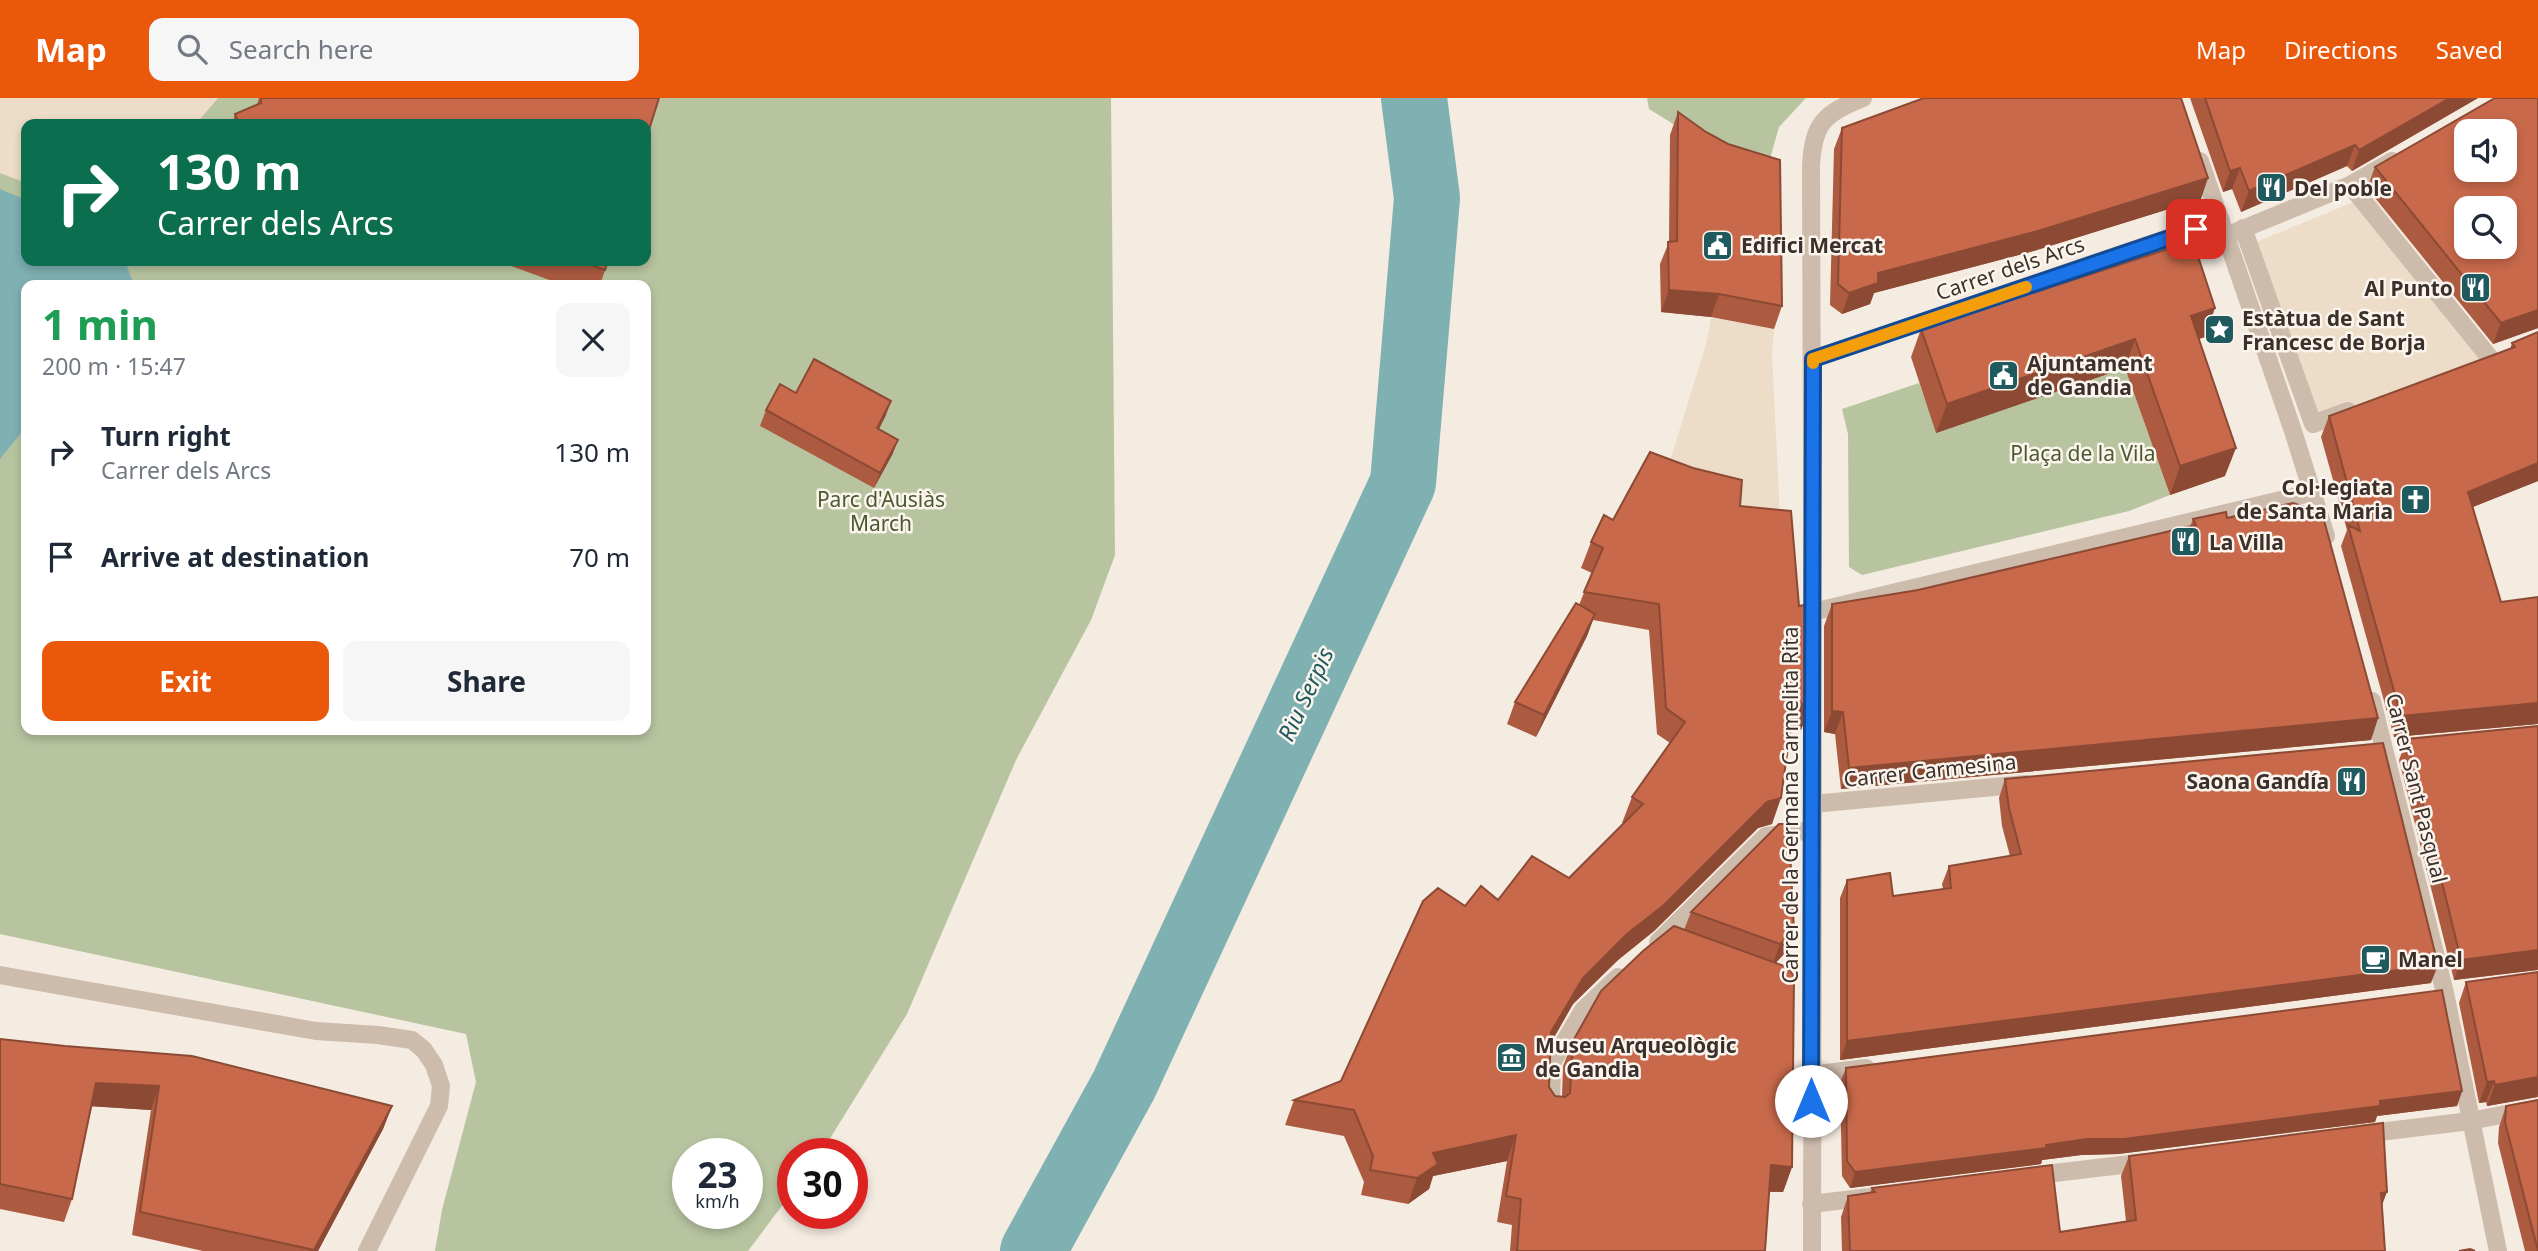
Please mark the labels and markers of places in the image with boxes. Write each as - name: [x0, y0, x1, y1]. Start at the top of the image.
- restaurant icon: Del poble: [2254, 171, 2288, 205]
- place label: Del poble: [2294, 174, 2392, 202]
- pin: [2166, 199, 2226, 259]
- public building icon: Edifici Mercat: [1701, 228, 1735, 262]
- place label: Edifici Mercat: [1741, 231, 1883, 259]
- restaurant icon: Al Punto: [2459, 271, 2493, 305]
- place label: Al Punto: [2364, 274, 2453, 302]
- place label: Estàtua de Sant Francesc de Borja: [2242, 304, 2426, 356]
- place icon: Estàtua de Sant Francesc de Borja: [2202, 313, 2236, 347]
- place label: Ajuntament de Gandia: [2027, 349, 2153, 401]
- public building icon: Ajuntament de Gandia: [1987, 358, 2021, 392]
- place label: Col·legiata de Santa Maria: [2236, 473, 2393, 525]
- church icon: Col·legiata de Santa Maria: [2399, 482, 2433, 516]
- restaurant icon: La Villa: [2169, 525, 2203, 559]
- place label: La Villa: [2209, 528, 2284, 556]
- restaurant icon: Saona Gandía: [2335, 764, 2369, 798]
- place label: Saona Gandía: [2186, 767, 2329, 795]
- cafe icon: Manel: [2358, 942, 2392, 976]
- place label: Manel: [2398, 945, 2463, 973]
- place label: Museu Arqueològic de Gandia: [1535, 1031, 1737, 1083]
- museum icon: Museu Arqueològic de Gandia: [1495, 1040, 1529, 1074]

